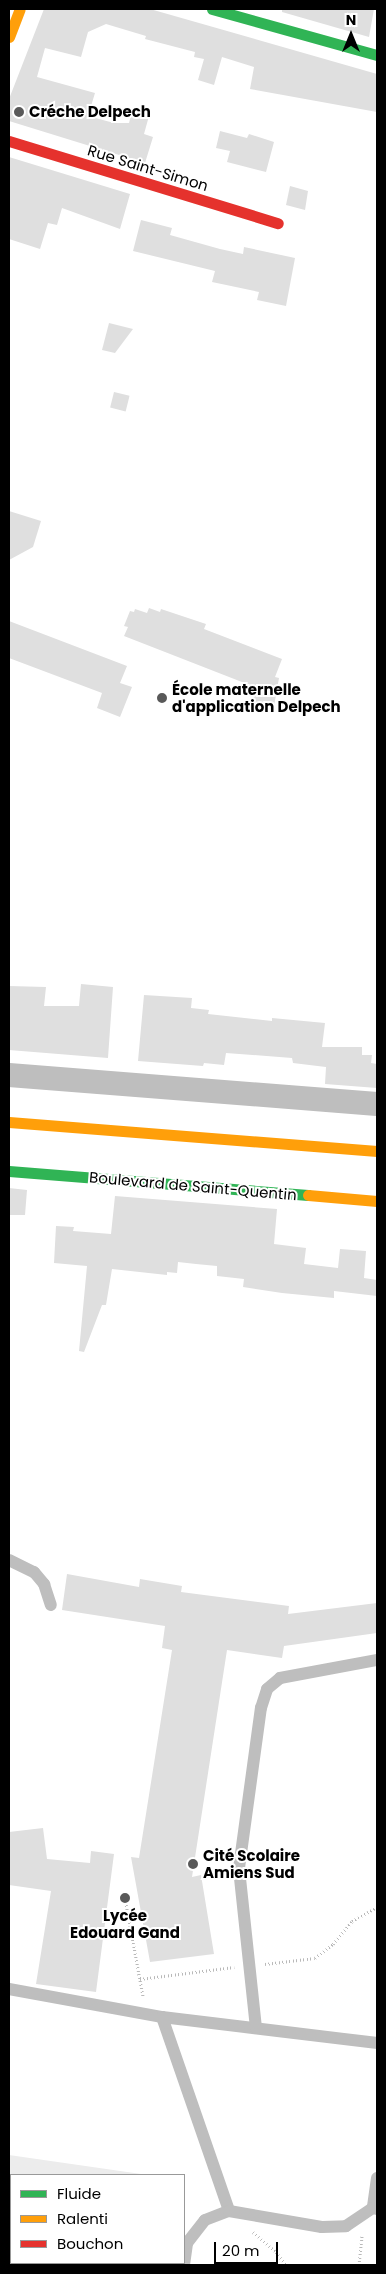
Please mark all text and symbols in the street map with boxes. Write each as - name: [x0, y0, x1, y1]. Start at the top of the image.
- north arrow: [326, 10, 376, 60]
- text: N: [346, 10, 356, 30]
- place label: Créche Delpech: [29, 103, 151, 121]
- marker: Créche Delpech: [13, 106, 25, 118]
- street label: Rue Saint-Simon: [86, 141, 210, 195]
- place label: École maternelle d'application Delpech: [172, 680, 341, 715]
- marker: École maternelle d'application Delpech: [156, 692, 168, 704]
- street label: Boulevard de Saint-Quentin: [89, 1168, 297, 1204]
- place label: Cité Scolaire Amiens Sud: [203, 1846, 300, 1881]
- marker: Cité Scolaire Amiens Sud: [187, 1858, 199, 1870]
- marker: Lycée Edouard Gand: [119, 1892, 131, 1904]
- place label: Lycée Edouard Gand: [70, 1906, 180, 1941]
- legend: [10, 2174, 185, 2264]
- text: Fluide: [57, 2183, 101, 2204]
- text: Ralenti: [57, 2208, 108, 2229]
- scale bar: [216, 2232, 280, 2264]
- text: Bouchon: [57, 2233, 123, 2254]
- text: 20 m: [222, 2240, 260, 2261]

